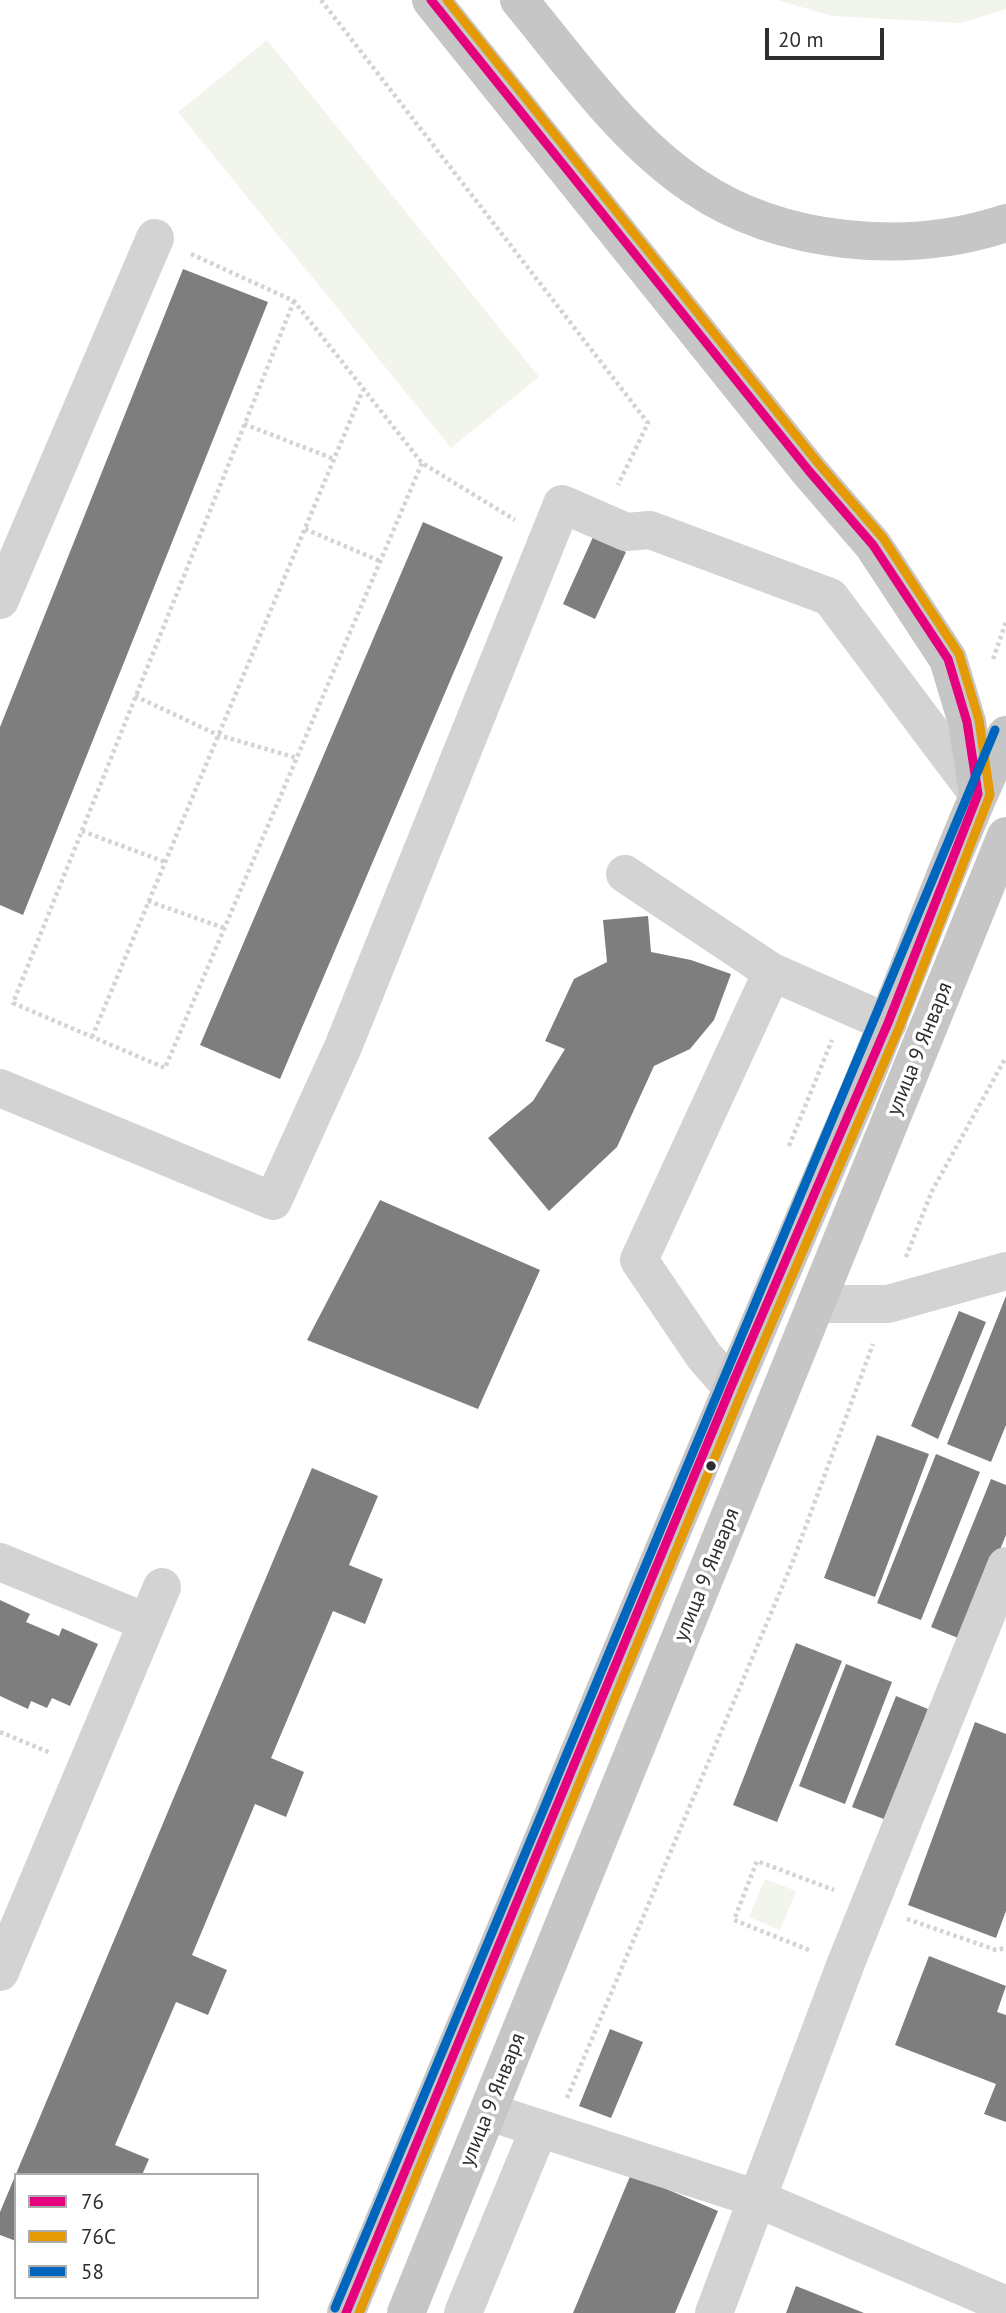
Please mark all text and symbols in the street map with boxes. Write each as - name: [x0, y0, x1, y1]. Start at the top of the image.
- scale bar: [768, 14, 887, 58]
- text: 20 m: [778, 26, 824, 53]
- street label: улица 9 Января: [882, 979, 958, 1119]
- unlabelled marker: [704, 1459, 718, 1473]
- street label: улица 9 Января: [669, 1505, 745, 1645]
- street label: улица 9 Января: [455, 2030, 531, 2170]
- legend: [14, 2173, 259, 2299]
- text: 76: [81, 2188, 104, 2215]
- text: 76С: [81, 2223, 116, 2250]
- text: 58: [81, 2258, 104, 2285]

